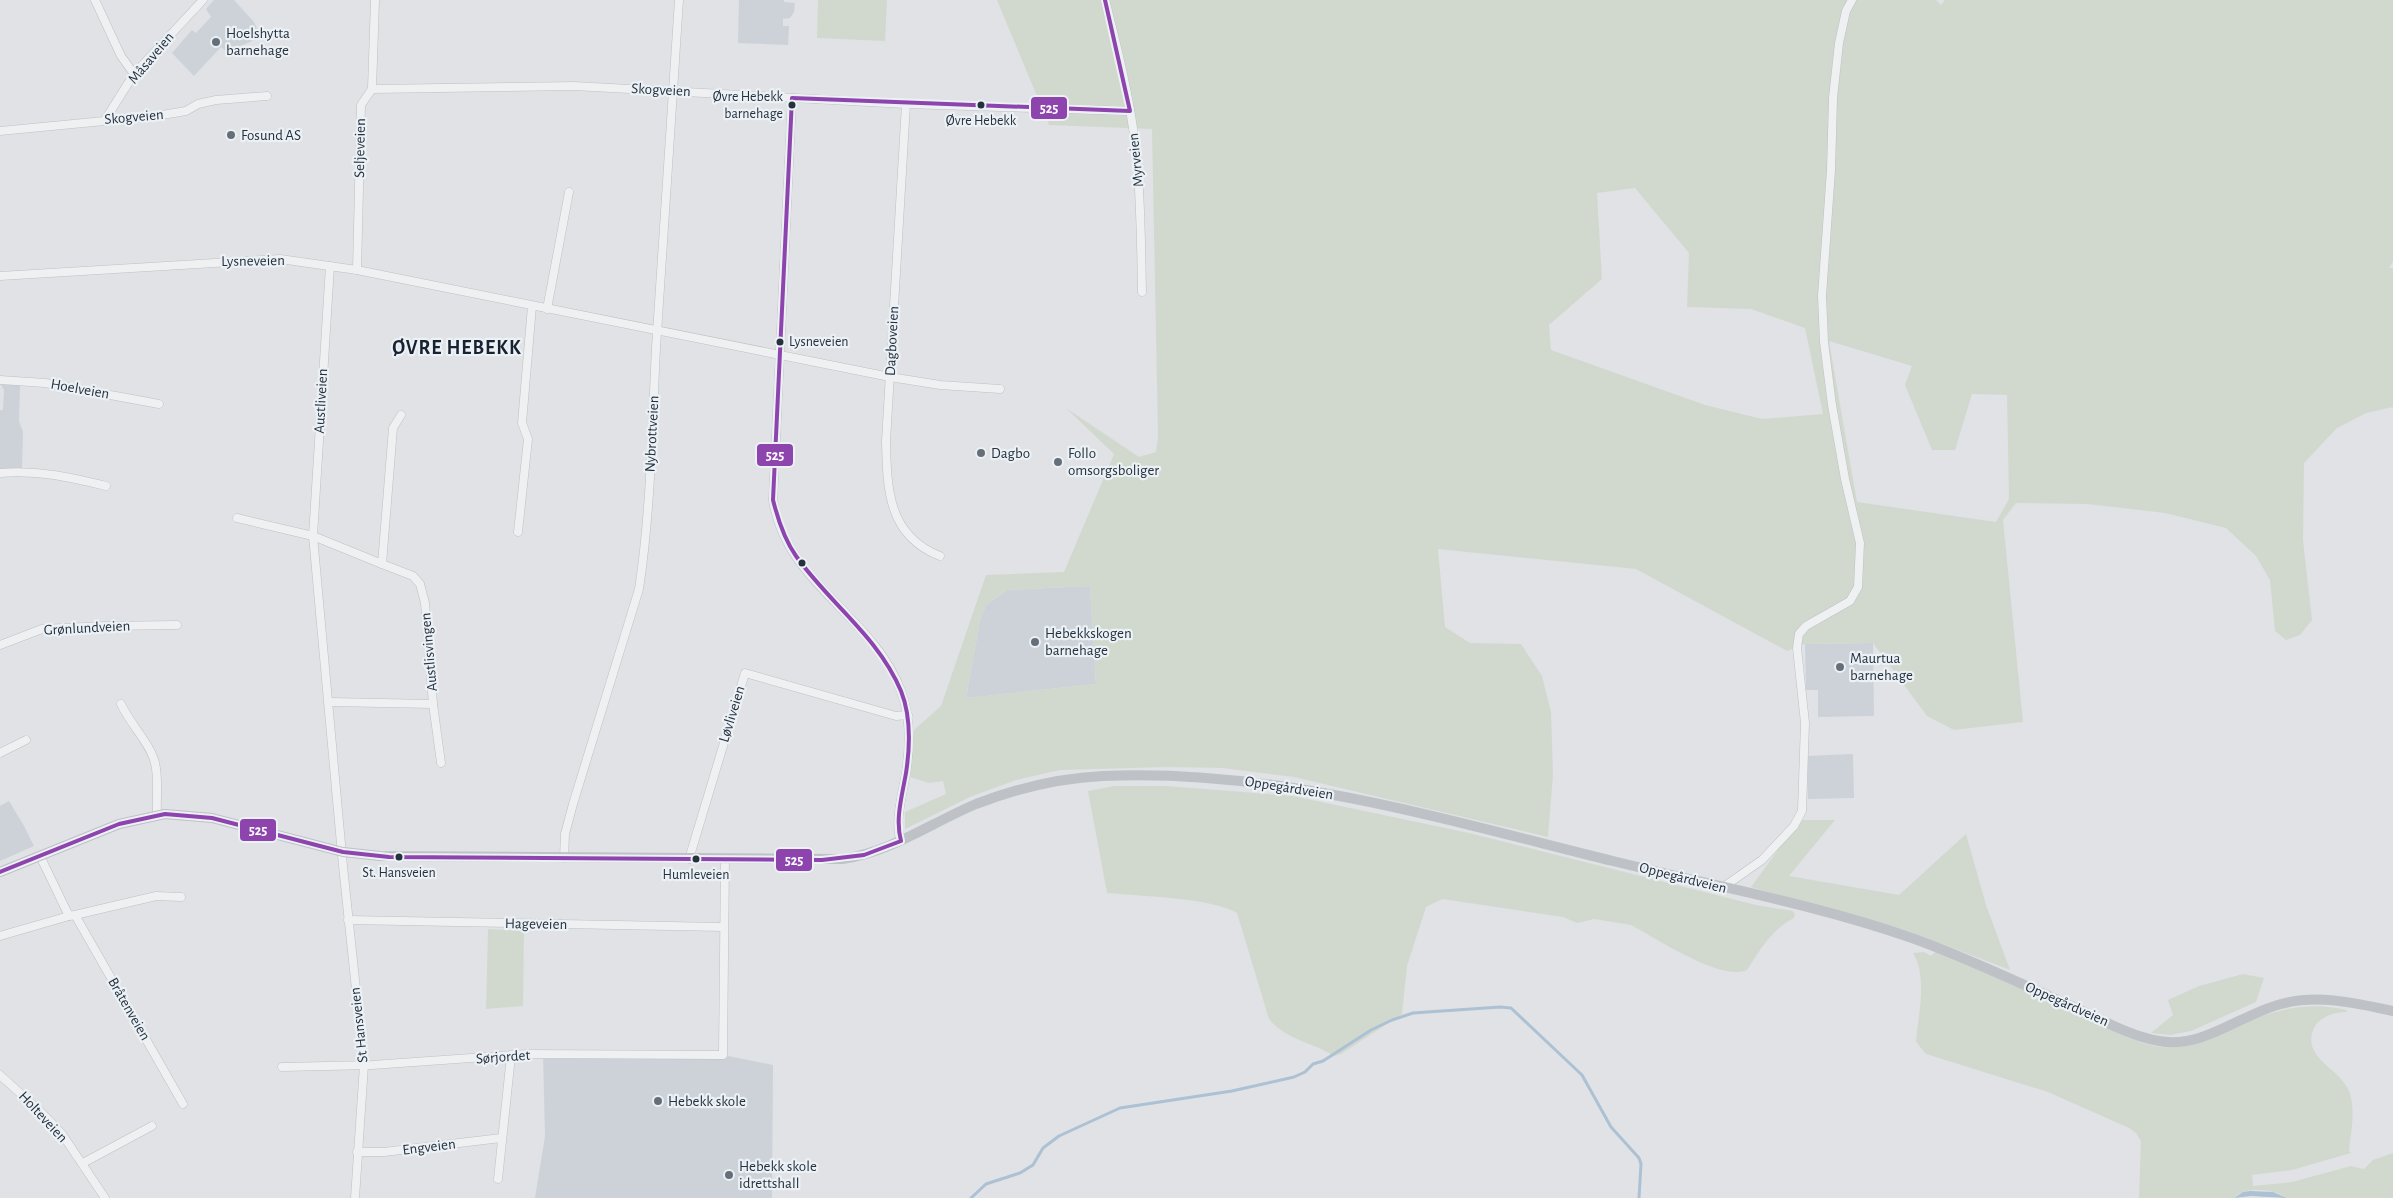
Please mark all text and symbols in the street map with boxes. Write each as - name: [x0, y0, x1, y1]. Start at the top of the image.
- place label: Hoelshytta barnehage: [226, 26, 290, 58]
- street label: Måsaveien: [125, 29, 177, 87]
- marker: Hoelshytta barnehage: [210, 36, 222, 48]
- street label: Skogveien: [631, 81, 691, 99]
- place label: Øvre Hebekk barnehage: [713, 89, 784, 121]
- line badge: 525: [1030, 96, 1068, 120]
- marker: Øvre Hebekk barnehage: [787, 100, 797, 110]
- marker: Øvre Hebekk: [976, 100, 986, 110]
- text: 525: [1040, 102, 1058, 116]
- street label: Skogveien: [104, 107, 164, 127]
- place label: Øvre Hebekk: [946, 113, 1017, 128]
- street label: Seljeveien: [352, 118, 368, 178]
- place label: Fosund AS: [241, 128, 301, 143]
- marker: Fosund AS: [225, 129, 237, 141]
- street label: Myrveien: [1126, 132, 1146, 188]
- street label: Lysneveien: [221, 253, 285, 269]
- street label: Dagboveien: [883, 306, 901, 376]
- place label: Lysneveien: [789, 335, 849, 349]
- marker: Lysneveien: [775, 337, 785, 347]
- district label: ØVRE HEBEKK: [392, 338, 522, 358]
- street label: Austliveien: [312, 368, 330, 434]
- street label: Hoelveien: [50, 376, 110, 402]
- street label: Nybrottveien: [642, 395, 662, 473]
- line badge: 525: [756, 443, 794, 467]
- place label: Dagbo: [991, 446, 1030, 461]
- place label: Follo omsorgsboliger: [1068, 446, 1159, 478]
- marker: Dagbo: [975, 447, 987, 459]
- text: 525: [766, 449, 784, 463]
- marker: Follo omsorgsboliger: [1052, 456, 1064, 468]
- unlabelled marker: [797, 558, 807, 568]
- street label: Austlisvingen: [418, 612, 440, 692]
- street label: Grønlundveien: [43, 618, 131, 638]
- place label: Hebekkskogen barnehage: [1045, 626, 1132, 658]
- marker: Hebekkskogen barnehage: [1029, 636, 1041, 648]
- place label: Maurtua barnehage: [1850, 651, 1913, 683]
- marker: Maurtua barnehage: [1834, 661, 1846, 673]
- street label: Løvliveien: [716, 684, 748, 744]
- street label: Oppegårdveien: [1244, 774, 1334, 802]
- line badge: 525: [239, 818, 277, 842]
- text: 525: [249, 824, 267, 838]
- line badge: 525: [775, 848, 813, 872]
- marker: St. Hansveien: [394, 852, 404, 862]
- marker: Humleveien: [691, 854, 701, 864]
- text: 525: [785, 854, 803, 868]
- street label: Oppegårdveien: [1638, 860, 1728, 896]
- place label: St. Hansveien: [362, 866, 436, 880]
- place label: Humleveien: [663, 868, 729, 882]
- street label: Hageveien: [505, 916, 567, 932]
- street label: Bråtenveien: [105, 975, 153, 1043]
- street label: Oppegårdveien: [2023, 979, 2111, 1029]
- street label: St Hansveien: [348, 987, 370, 1063]
- street label: Sørjordet: [475, 1048, 531, 1066]
- street label: Holteveien: [16, 1089, 70, 1145]
- place label: Hebekk skole: [668, 1094, 746, 1109]
- marker: Hebekk skole: [652, 1095, 664, 1107]
- street label: Engveien: [402, 1136, 456, 1158]
- place label: Hebekk skole idrettshall: [739, 1159, 817, 1191]
- marker: Hebekk skole idrettshall: [723, 1169, 735, 1181]

